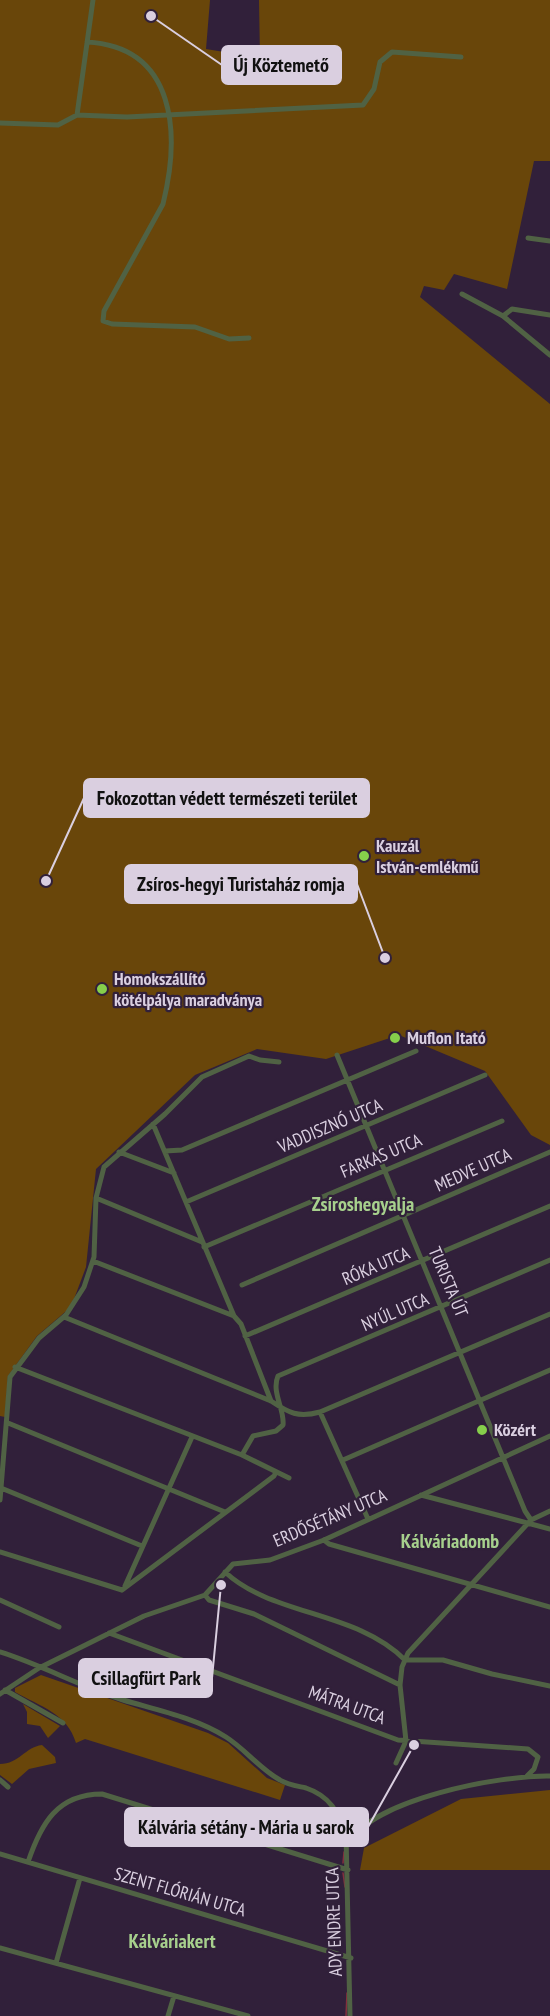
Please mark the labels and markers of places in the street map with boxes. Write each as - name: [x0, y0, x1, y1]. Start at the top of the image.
- callout: Új Köztemető: [222, 46, 341, 84]
- callout: Fokozottan védett természeti terület: [84, 779, 369, 817]
- place label: Kauzál István-emlékmű: [376, 834, 479, 878]
- marker: Kauzál István-emlékmű: [357, 849, 371, 863]
- callout: Zsíros-hegyi Turistaház romja: [125, 865, 357, 903]
- place label: Homokszállító kötélpálya maradványa: [114, 967, 262, 1011]
- marker: Homokszállító kötélpálya maradványa: [95, 982, 109, 996]
- place label: Muflon Itató: [407, 1026, 486, 1049]
- marker: Muflon Itató: [388, 1031, 402, 1045]
- place label: Közért: [494, 1418, 537, 1441]
- marker: Közért: [475, 1423, 489, 1437]
- callout: Csillagfürt Park: [79, 1659, 212, 1697]
- callout: Kálvária sétány - Mária u sarok: [125, 1808, 368, 1846]

